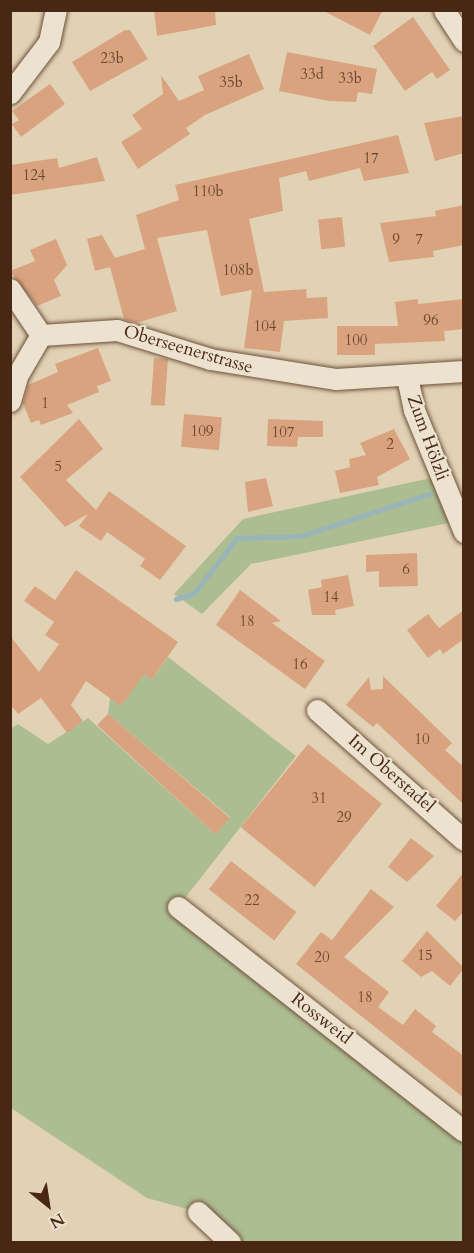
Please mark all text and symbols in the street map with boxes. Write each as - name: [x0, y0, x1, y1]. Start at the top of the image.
- house number: 23b: [100, 50, 124, 68]
- house number: 33d: [300, 66, 324, 84]
- house number: 33b: [338, 70, 362, 88]
- house number: 35b: [219, 74, 243, 92]
- house number: 17: [363, 150, 379, 168]
- house number: 124: [22, 167, 46, 185]
- house number: 110b: [192, 183, 224, 201]
- house number: 9: [392, 231, 400, 249]
- house number: 7: [415, 231, 423, 249]
- house number: 108b: [222, 262, 254, 280]
- house number: 96: [423, 312, 439, 330]
- house number: 104: [253, 318, 277, 336]
- street label: Oberseenerstrasse: [121, 321, 255, 379]
- house number: 100: [344, 332, 368, 350]
- street label: Zum Hölzli: [401, 392, 453, 484]
- house number: 1: [41, 395, 49, 413]
- house number: 109: [190, 423, 214, 441]
- house number: 107: [271, 424, 295, 442]
- house number: 2: [386, 436, 394, 454]
- house number: 5: [54, 458, 62, 476]
- house number: 6: [402, 561, 410, 579]
- house number: 14: [323, 589, 339, 607]
- house number: 18: [239, 613, 255, 631]
- house number: 16: [292, 656, 308, 674]
- street label: Im Oberstadel: [343, 730, 439, 818]
- house number: 10: [414, 731, 430, 749]
- house number: 31: [311, 790, 327, 808]
- house number: 29: [336, 809, 352, 827]
- house number: 22: [244, 892, 260, 910]
- house number: 15: [417, 947, 433, 965]
- house number: 20: [314, 949, 330, 967]
- street label: Rossweid: [286, 988, 356, 1050]
- house number: 18: [357, 989, 373, 1007]
- north arrow: [18, 1175, 78, 1235]
- text: N: [45, 1208, 69, 1234]

